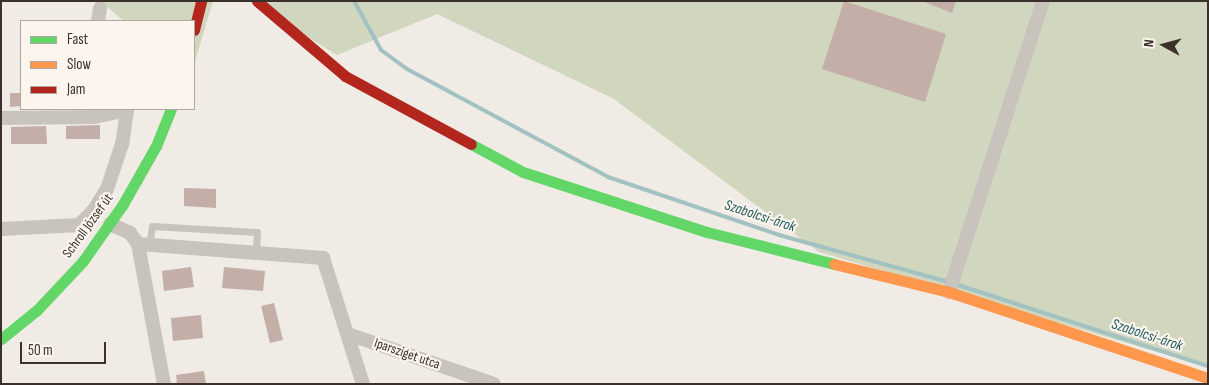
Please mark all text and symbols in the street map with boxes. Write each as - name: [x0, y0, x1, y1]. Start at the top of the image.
- legend: [20, 20, 195, 110]
- north arrow: [1139, 20, 1189, 70]
- text: Fast: [67, 30, 88, 49]
- text: N: [1140, 38, 1158, 48]
- text: Slow: [67, 55, 91, 74]
- text: Jam: [67, 80, 85, 99]
- street label: Schroll József út: [59, 191, 117, 261]
- water label: Szabolcsi-árok: [722, 196, 798, 236]
- water label: Szabolcsi-árok: [1109, 315, 1185, 355]
- scale bar: [22, 332, 109, 364]
- street label: Iparsziget utca: [372, 335, 442, 373]
- text: 50 m: [28, 341, 53, 360]

